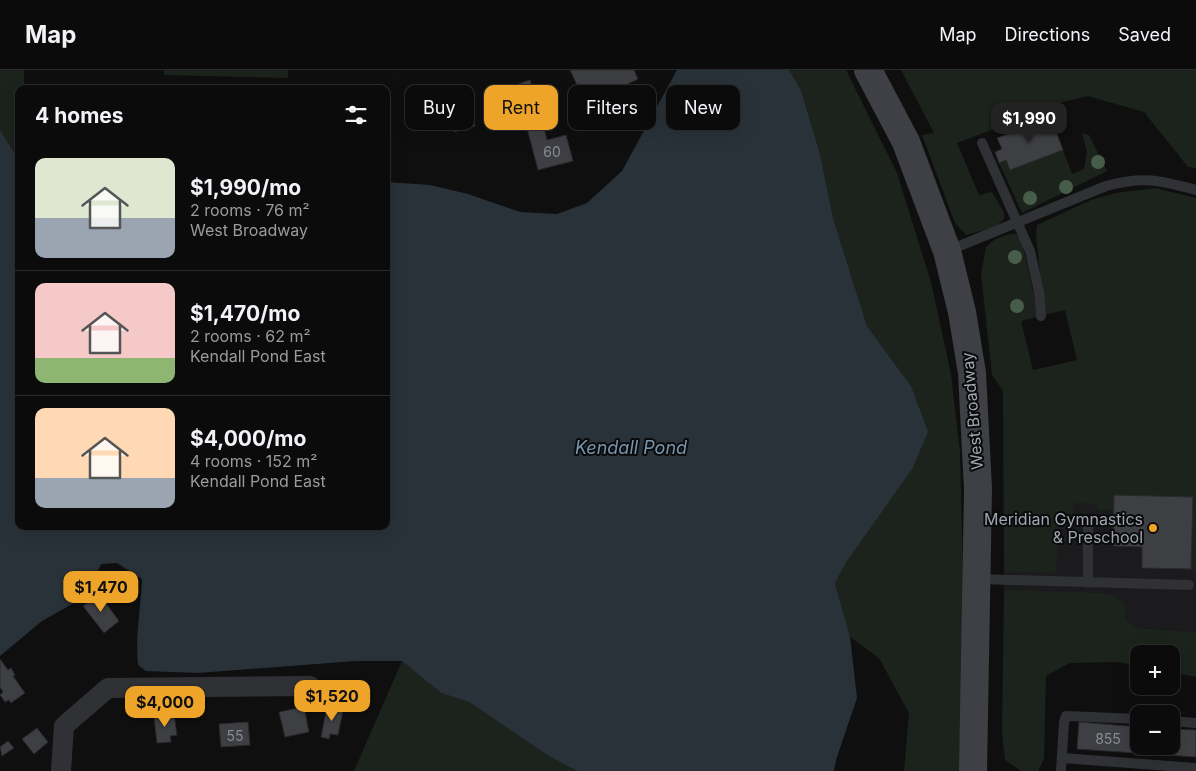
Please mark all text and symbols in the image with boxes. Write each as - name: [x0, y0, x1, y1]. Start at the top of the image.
- text: Map: [25, 20, 76, 49]
- text: Map: [939, 24, 977, 45]
- text: Directions: [1005, 24, 1090, 45]
- text: Saved: [1118, 24, 1171, 45]
- chip: Buy: [405, 85, 474, 130]
- chip: Rent: [484, 85, 558, 130]
- chip: Filters: [568, 85, 656, 130]
- chip: New: [666, 85, 740, 130]
- icon: filters: [342, 101, 370, 129]
- pin: $1,990: [988, 102, 1070, 144]
- text: 4 homes: [35, 103, 124, 128]
- text: $1,990: [1002, 108, 1056, 128]
- house number: 60: [543, 143, 561, 160]
- text: $1,990/mo: [190, 175, 301, 200]
- icon: home: [75, 178, 135, 238]
- text: 2 rooms · 76 m²: [190, 200, 310, 220]
- text: West Broadway: [190, 220, 308, 240]
- text: $1,470/mo: [190, 301, 300, 326]
- icon: home: [75, 303, 135, 363]
- text: 2 rooms · 62 m²: [190, 326, 311, 346]
- text: Kendall Pond East: [190, 346, 326, 366]
- street label: West Broadway: [957, 351, 987, 471]
- text: $4,000/mo: [190, 426, 306, 451]
- icon: home: [75, 428, 135, 488]
- water label: Kendall Pond: [575, 437, 687, 458]
- text: 4 rooms · 152 m²: [190, 451, 317, 471]
- text: Kendall Pond East: [190, 471, 326, 491]
- place label: Meridian Gymnastics & Preschool: [984, 509, 1143, 547]
- marker: Meridian Gymnastics & Preschool: [1147, 522, 1159, 534]
- pin: $1,470: [60, 570, 142, 613]
- text: $1,470: [74, 577, 128, 597]
- map controls: [1130, 645, 1180, 755]
- button: +: [1130, 645, 1180, 695]
- pin: $1,520: [291, 680, 373, 722]
- pin: $4,000: [124, 686, 206, 728]
- text: $1,520: [305, 686, 359, 706]
- text: $4,000: [136, 692, 194, 712]
- button: −: [1130, 705, 1180, 755]
- house number: 55: [226, 727, 244, 744]
- house number: 855: [1095, 730, 1121, 747]

